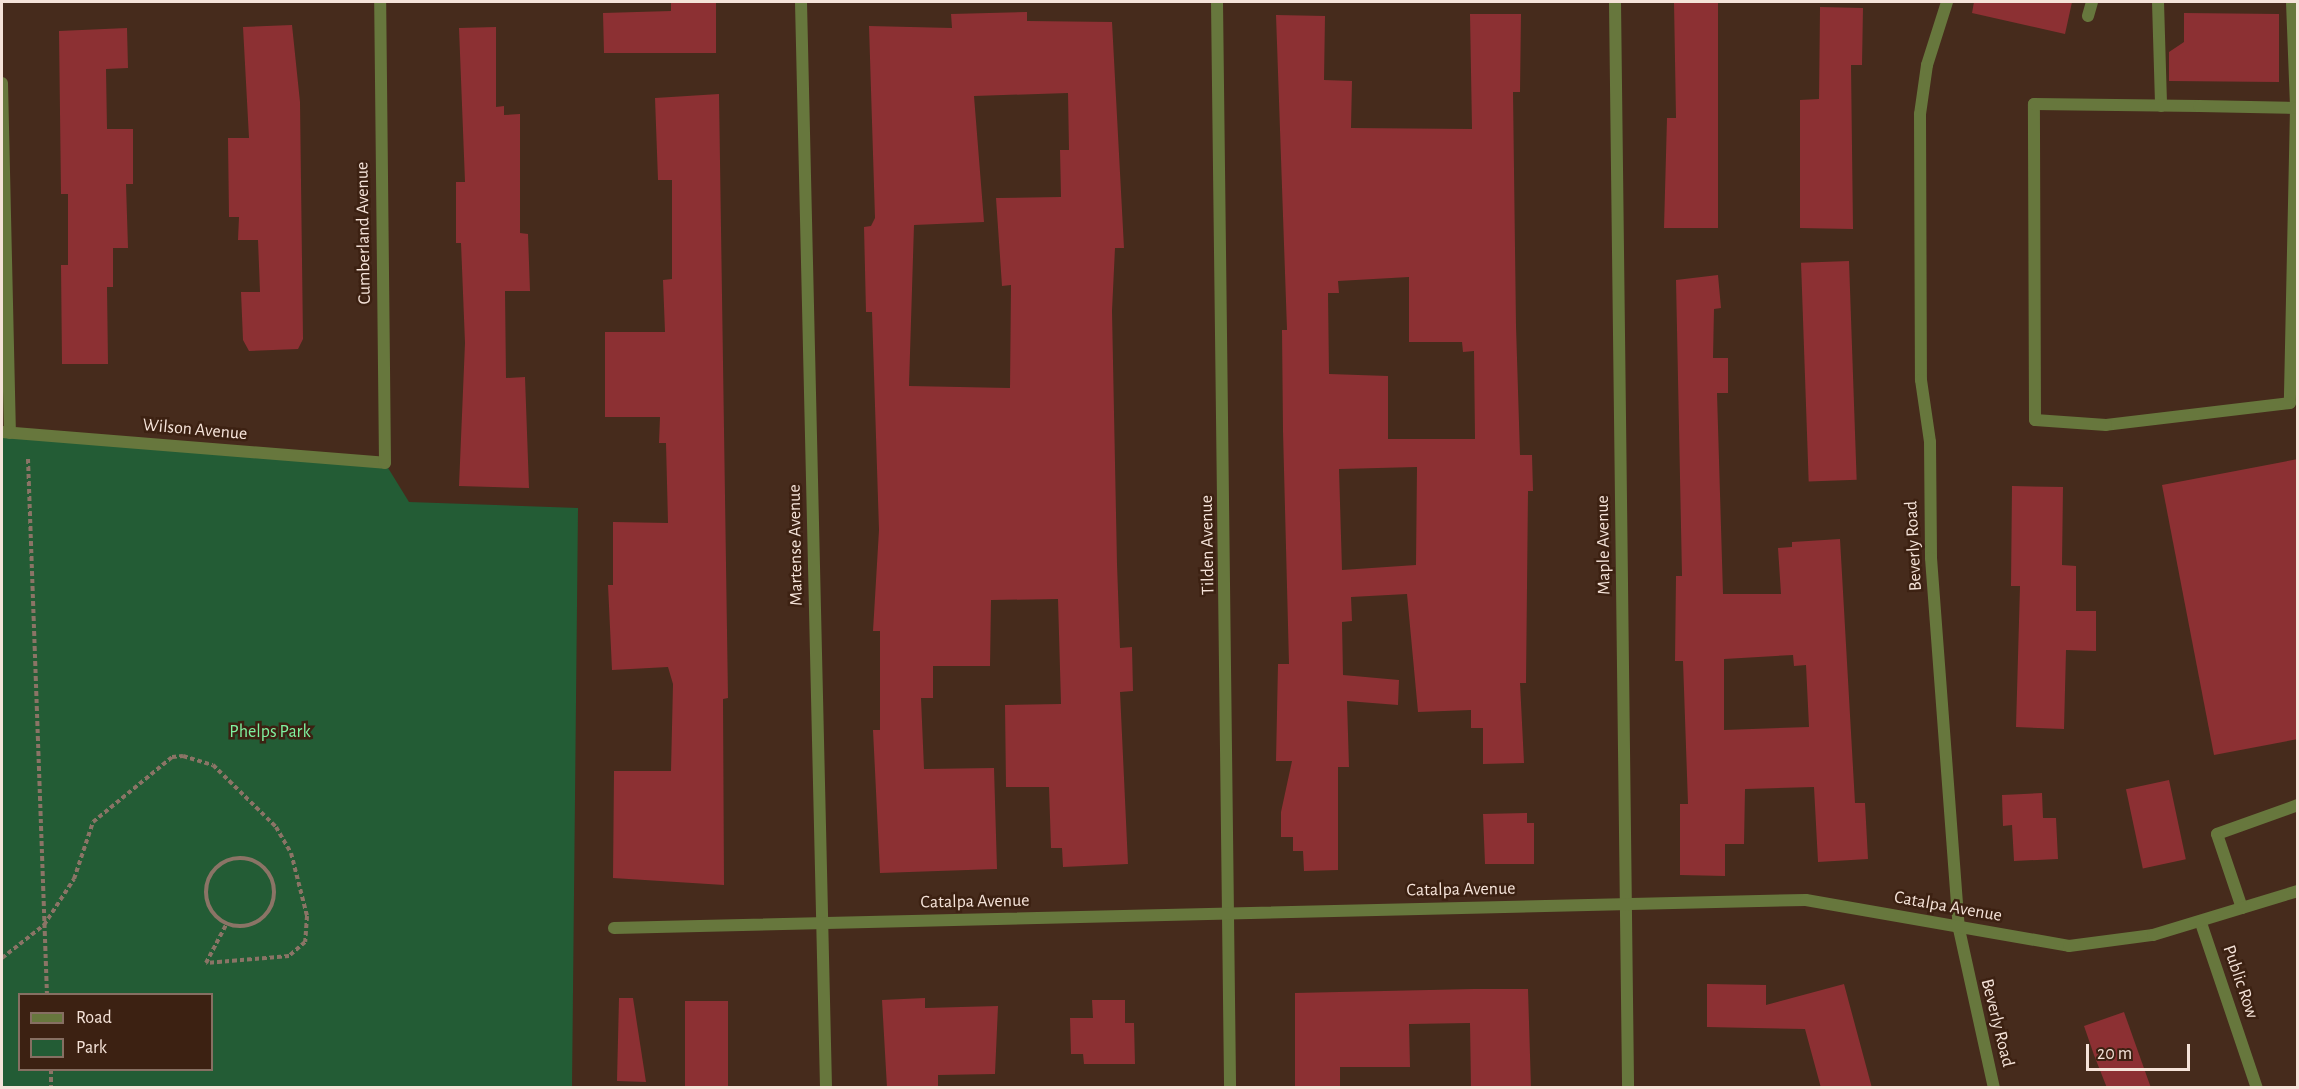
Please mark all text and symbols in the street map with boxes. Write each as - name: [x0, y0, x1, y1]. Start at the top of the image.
- street label: Cumberland Avenue: [352, 162, 376, 304]
- street label: Wilson Avenue: [142, 415, 248, 445]
- street label: Martense Avenue: [784, 484, 808, 606]
- street label: Tilden Avenue: [1196, 495, 1220, 595]
- street label: Maple Avenue: [1592, 495, 1616, 595]
- street label: Beverly Road: [1901, 500, 1927, 592]
- park label: Phelps Park: [229, 721, 311, 743]
- street label: Catalpa Avenue: [1406, 878, 1516, 902]
- street label: Catalpa Avenue: [1892, 887, 2004, 927]
- street label: Catalpa Avenue: [920, 890, 1030, 914]
- street label: Public Row: [2217, 942, 2263, 1022]
- street label: Beverly Road: [1976, 977, 2018, 1069]
- legend: [18, 993, 213, 1071]
- text: Road: [76, 1009, 112, 1027]
- scale bar: [2089, 1032, 2192, 1070]
- text: Park: [76, 1039, 107, 1057]
- text: 20 m: [2097, 1045, 2132, 1063]

